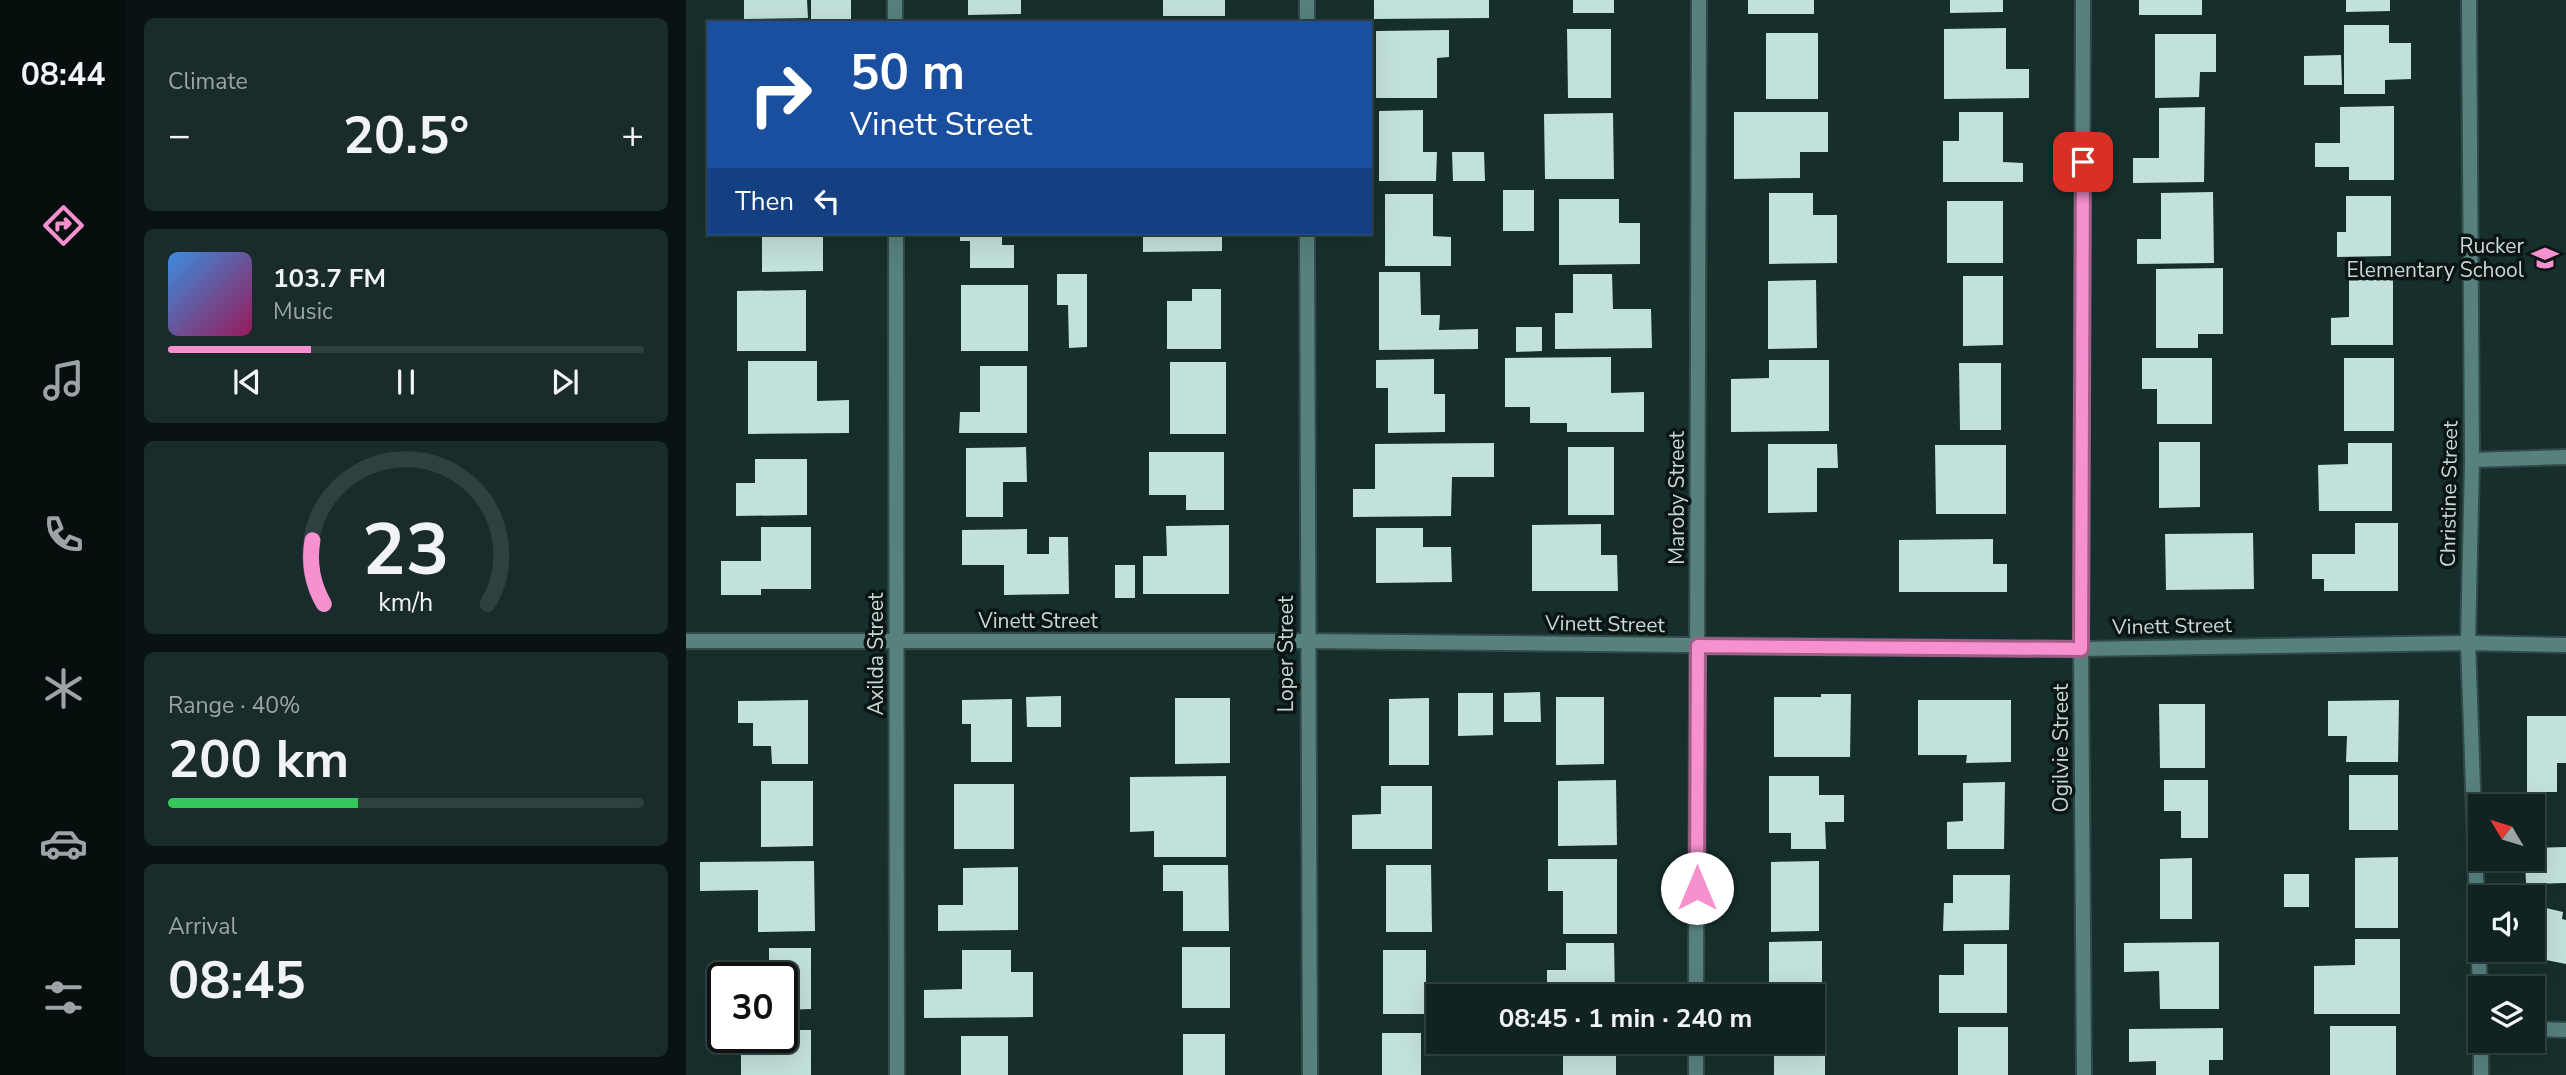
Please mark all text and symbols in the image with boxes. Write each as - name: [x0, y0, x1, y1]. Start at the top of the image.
- text: 50 m: [850, 39, 965, 106]
- icon: right: [735, 49, 826, 140]
- text: 08:44: [21, 53, 105, 96]
- text: Climate: [168, 66, 248, 97]
- text: 20.5°: [343, 100, 469, 171]
- text: Vinett Street: [850, 103, 1032, 146]
- text: −: [168, 110, 191, 161]
- text: +: [621, 110, 644, 161]
- pin: [2053, 132, 2113, 192]
- icon: arrive: [2064, 143, 2102, 181]
- icon: left: [808, 182, 846, 220]
- text: Then: [735, 184, 794, 219]
- icon: directions: [39, 201, 88, 250]
- place label: Rucker Elementary School: [2346, 232, 2525, 284]
- school or university icon: Rucker Elementary School: [2530, 243, 2560, 273]
- text: 103.7 FM: [273, 261, 386, 296]
- text: Music: [273, 296, 333, 327]
- icon: music: [39, 356, 88, 405]
- icon: previous: [228, 363, 266, 401]
- icon: pause: [387, 363, 425, 401]
- icon: next: [546, 363, 584, 401]
- street label: Christine Street: [2434, 420, 2464, 567]
- street label: Maroby Street: [1663, 430, 1691, 565]
- text: 23: [362, 500, 450, 600]
- icon: phone: [39, 510, 88, 559]
- text: km/h: [378, 585, 434, 619]
- street label: Axilda Street: [862, 592, 890, 715]
- street label: Loper Street: [1272, 595, 1300, 712]
- street label: Vinett Street: [977, 607, 1098, 635]
- street label: Vinett Street: [1544, 609, 1666, 639]
- street label: Vinett Street: [2111, 611, 2233, 641]
- icon: climate: [39, 664, 88, 713]
- street label: Ogilvie Street: [2047, 683, 2075, 812]
- text: Range · 40%: [168, 690, 300, 721]
- text: 200 km: [168, 724, 349, 795]
- north arrow: [2468, 794, 2544, 872]
- map controls: [2468, 794, 2545, 1053]
- icon: car: [39, 819, 88, 868]
- position arrow: [1660, 851, 1734, 925]
- button: sound: [2468, 885, 2545, 962]
- text: Arrival: [168, 911, 237, 942]
- text: 08:45: [168, 945, 306, 1016]
- speed limit sign: 30: [707, 962, 798, 1053]
- icon: filters: [39, 973, 88, 1022]
- button: layers: [2468, 976, 2545, 1053]
- text: 08:45 · 1 min · 240 m: [1499, 1001, 1752, 1036]

